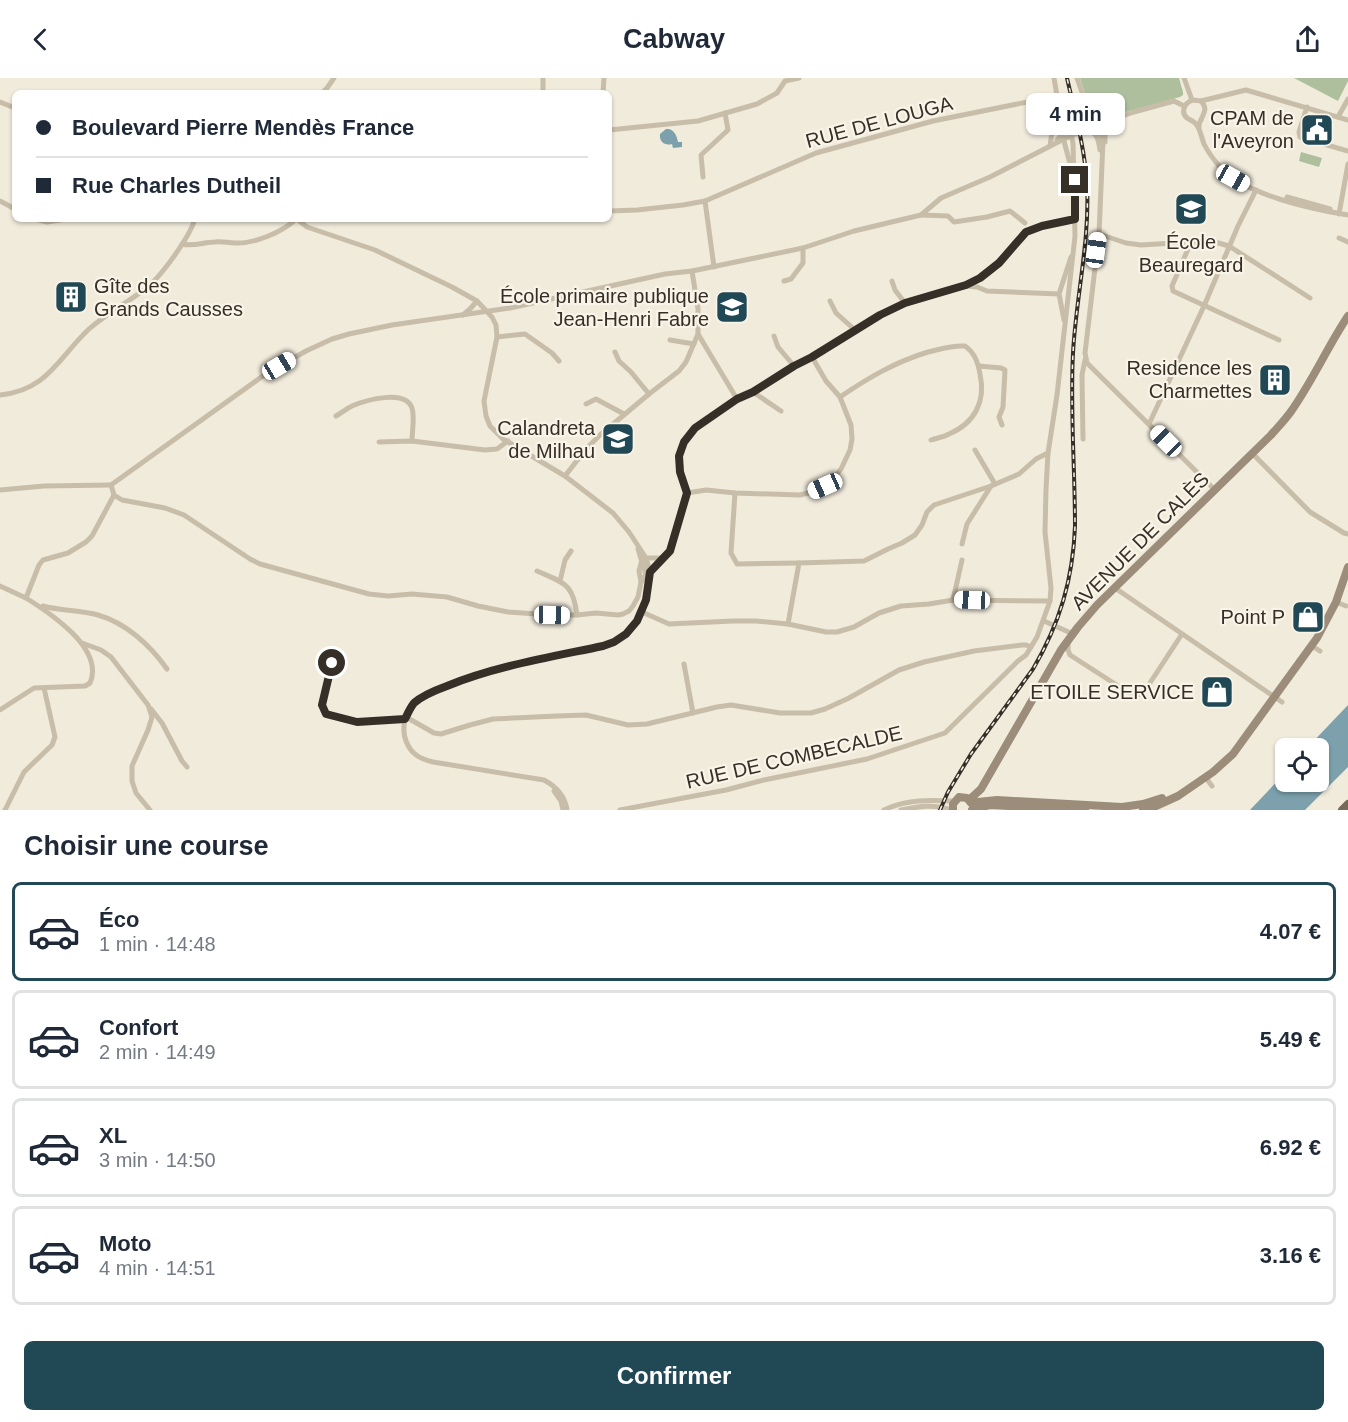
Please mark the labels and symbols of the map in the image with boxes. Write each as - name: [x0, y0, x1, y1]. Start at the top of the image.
- street label: RUE DE LOUGA: [803, 92, 955, 152]
- callout: 4 min: [1026, 93, 1124, 135]
- place label: CPAM de l'Aveyron: [1210, 107, 1294, 152]
- public building icon: CPAM de l'Aveyron: [1299, 112, 1335, 148]
- car: [1213, 161, 1253, 195]
- route end: [1061, 166, 1088, 193]
- school or university icon: École Beauregard: [1173, 191, 1209, 227]
- car: [1085, 231, 1107, 269]
- place label: École Beauregard: [1139, 231, 1243, 276]
- place label: Gîte des Grands Causses: [94, 275, 243, 320]
- building icon: Gîte des Grands Causses: [53, 279, 89, 315]
- place label: École primaire publique Jean-Henri Fabre: [500, 285, 709, 330]
- school or university icon: École primaire publique Jean-Henri Fabre: [714, 289, 750, 325]
- car: [259, 349, 299, 383]
- place label: Residence les Charmettes: [1126, 357, 1252, 402]
- building icon: Residence les Charmettes: [1257, 362, 1293, 398]
- place label: Calandreta de Milhau: [497, 417, 596, 462]
- school or university icon: Calandreta de Milhau: [600, 421, 636, 457]
- car: [1147, 422, 1185, 460]
- street label: AVENUE DE CALÈS: [1067, 468, 1213, 614]
- car: [805, 470, 845, 502]
- car: [954, 590, 990, 610]
- shop icon: Point P: [1290, 599, 1326, 635]
- car: [534, 606, 570, 624]
- place label: Point P: [1221, 606, 1285, 628]
- route start: [318, 649, 345, 676]
- shop icon: ETOILE SERVICE: [1199, 674, 1235, 710]
- place label: ETOILE SERVICE: [1030, 681, 1194, 703]
- street label: RUE DE COMBECALDE: [684, 721, 904, 793]

